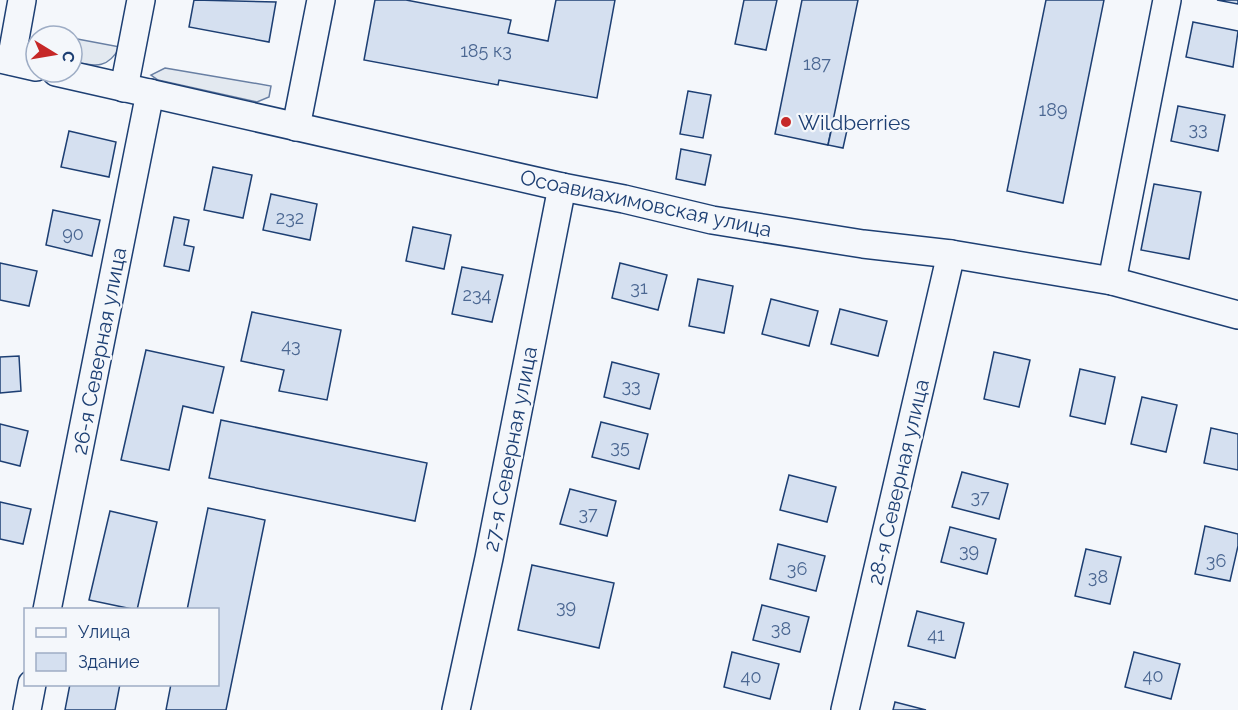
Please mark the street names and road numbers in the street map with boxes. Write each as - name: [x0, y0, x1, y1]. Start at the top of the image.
- street label: Осоавиахимовская улица: [518, 164, 774, 242]
- street label: 26-я Северная улица: [67, 245, 131, 457]
- street label: 27-я Северная улица: [478, 344, 542, 554]
- street label: 28-я Северная улица: [862, 377, 934, 587]

